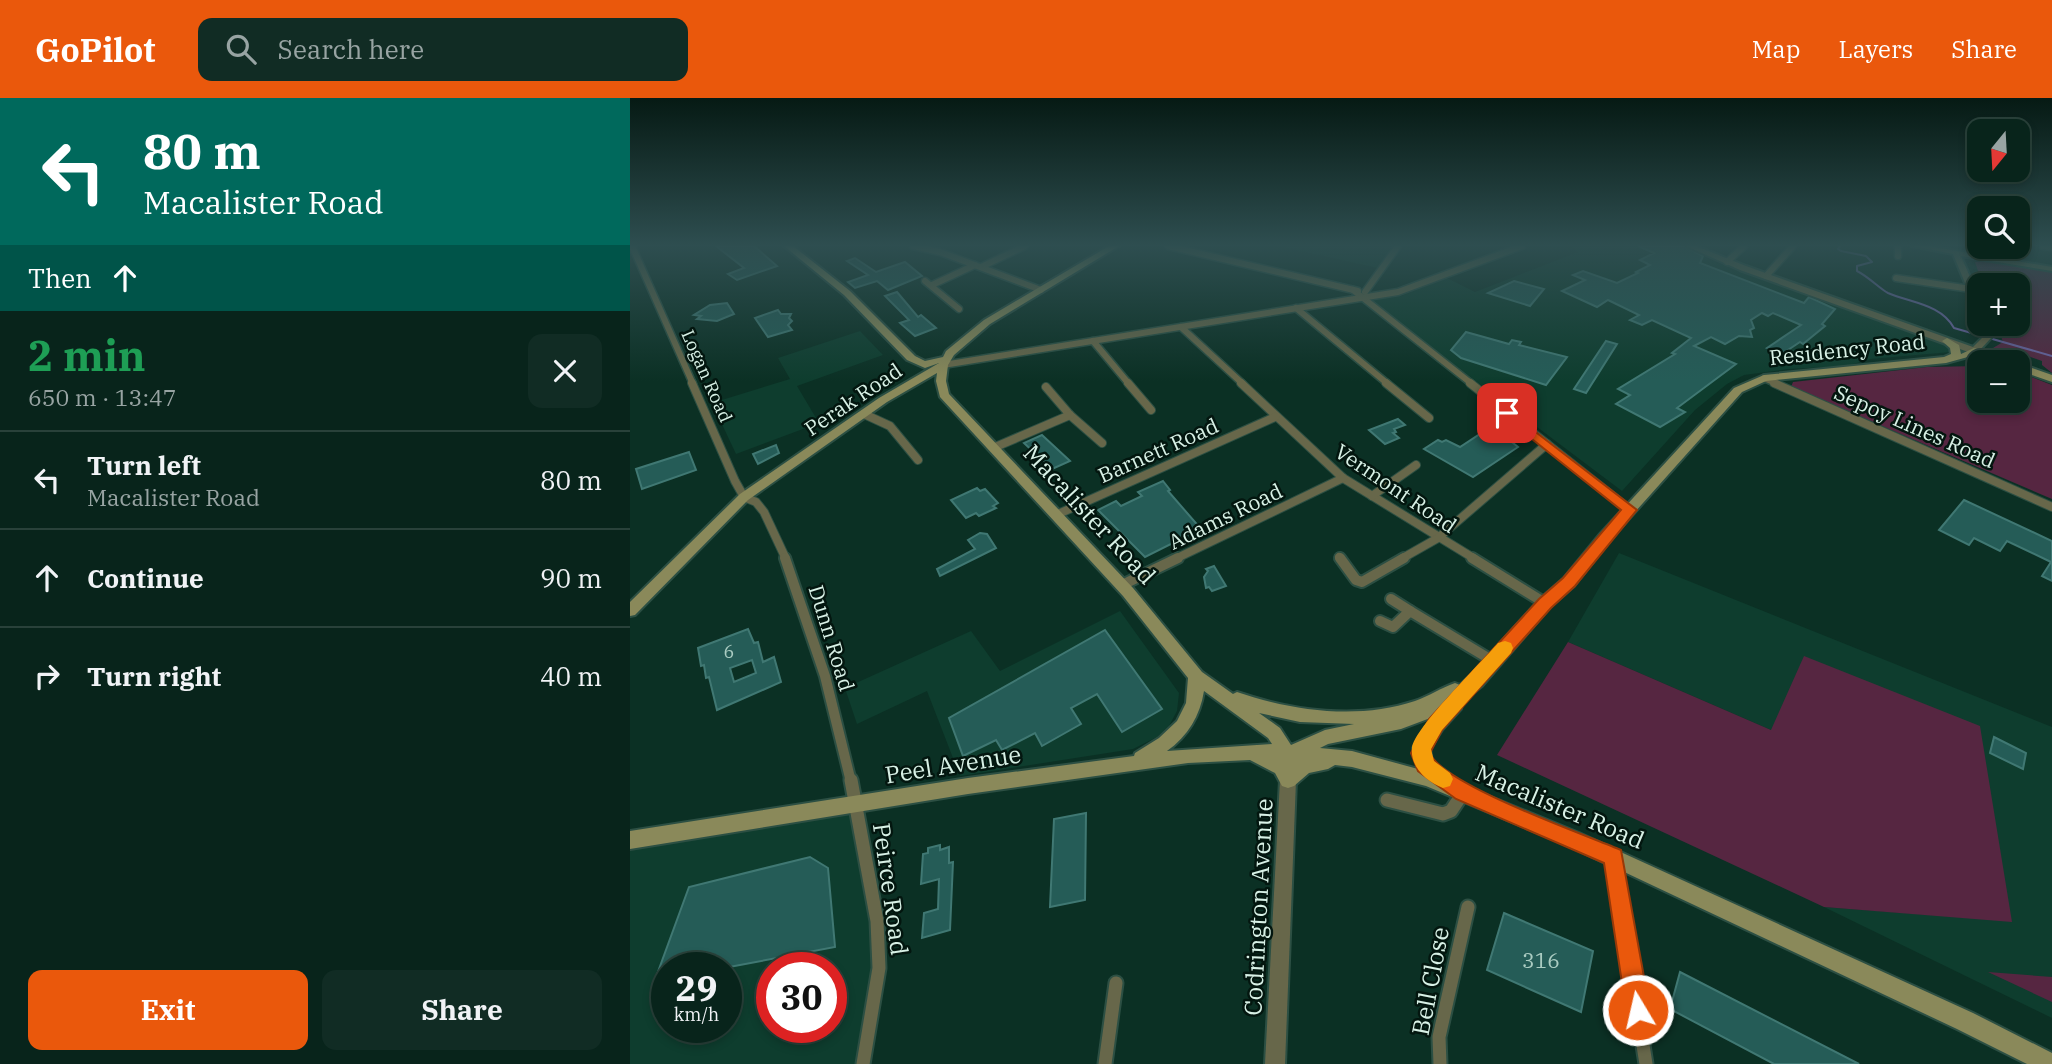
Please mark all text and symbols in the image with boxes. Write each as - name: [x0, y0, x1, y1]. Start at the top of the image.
- search box: [198, 18, 688, 81]
- text: GoPilot: [35, 28, 156, 71]
- icon: search: [222, 30, 260, 68]
- text: Search here: [278, 32, 424, 66]
- text: Map: [1752, 33, 1800, 65]
- text: Layers: [1838, 33, 1913, 65]
- text: Share: [1951, 33, 2017, 65]
- text: 80 m: [143, 119, 261, 182]
- north arrow: [1967, 119, 2030, 182]
- map controls: [1967, 119, 2030, 413]
- icon: left: [28, 126, 119, 217]
- text: Macalister Road: [143, 181, 384, 223]
- button: search: [1967, 196, 2030, 259]
- icon: ahead: [106, 259, 144, 297]
- text: Then: [28, 261, 92, 295]
- button: +: [1967, 273, 2030, 336]
- street label: Logan Road: [676, 326, 738, 426]
- street label: Residency Road: [1768, 327, 1926, 371]
- text: 2 min: [28, 328, 146, 383]
- button: close: [528, 334, 602, 408]
- button: −: [1967, 350, 2030, 413]
- street label: Perak Road: [799, 356, 907, 442]
- street label: Sepoy Lines Road: [1830, 378, 2000, 474]
- text: 650 m · 13:47: [28, 382, 177, 412]
- pin: [1477, 383, 1537, 443]
- icon: arrive: [1488, 394, 1526, 432]
- street label: Barnett Road: [1093, 411, 1223, 489]
- street label: Macalister Road: [1017, 437, 1163, 591]
- street label: Vermont Road: [1330, 437, 1462, 539]
- text: Turn left: [87, 448, 201, 482]
- icon: left: [28, 461, 66, 499]
- text: 80 m: [540, 463, 602, 497]
- street label: Adams Road: [1163, 476, 1287, 556]
- text: Macalister Road: [87, 482, 260, 512]
- icon: ahead: [28, 559, 66, 597]
- text: Continue: [87, 561, 204, 595]
- text: 90 m: [540, 561, 602, 595]
- street label: Dunn Road: [803, 581, 861, 695]
- house number: 6: [724, 640, 734, 663]
- icon: right: [28, 657, 66, 695]
- text: Turn right: [87, 659, 221, 693]
- text: 40 m: [540, 659, 602, 693]
- street label: Peel Avenue: [883, 737, 1023, 791]
- street label: Macalister Road: [1471, 756, 1649, 856]
- street label: Codrington Avenue: [1236, 798, 1280, 1016]
- street label: Peirce Road: [866, 821, 916, 957]
- street label: Bell Close: [1404, 924, 1456, 1038]
- house number: 316: [1522, 946, 1560, 974]
- speed limit sign: 30: [756, 952, 847, 1043]
- text: 29: [675, 965, 718, 1011]
- button: Exit: [28, 970, 308, 1050]
- button: Share: [322, 970, 602, 1050]
- position arrow: [1601, 973, 1675, 1047]
- text: km/h: [674, 1003, 719, 1026]

